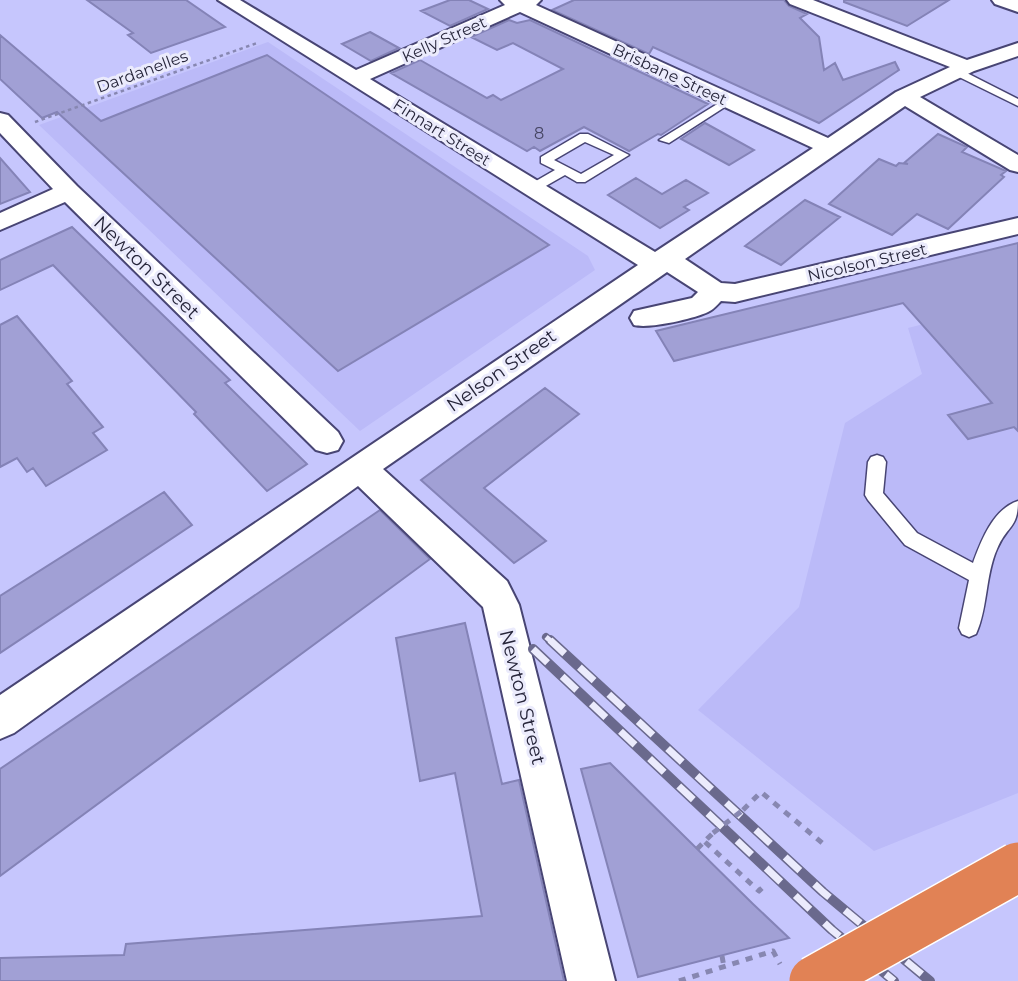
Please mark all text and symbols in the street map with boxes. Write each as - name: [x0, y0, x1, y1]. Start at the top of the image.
- street label: Kelly Street: [399, 12, 490, 67]
- street label: Brisbane Street: [610, 40, 730, 109]
- street label: Dardanelles: [94, 46, 191, 97]
- street label: Finnart Street: [390, 95, 494, 170]
- house number: 8: [534, 124, 544, 143]
- street label: Newton Street: [89, 211, 205, 324]
- street label: Nicolson Street: [806, 239, 929, 285]
- street label: Nelson Street: [442, 324, 561, 417]
- street label: Newton Street: [495, 627, 550, 767]

